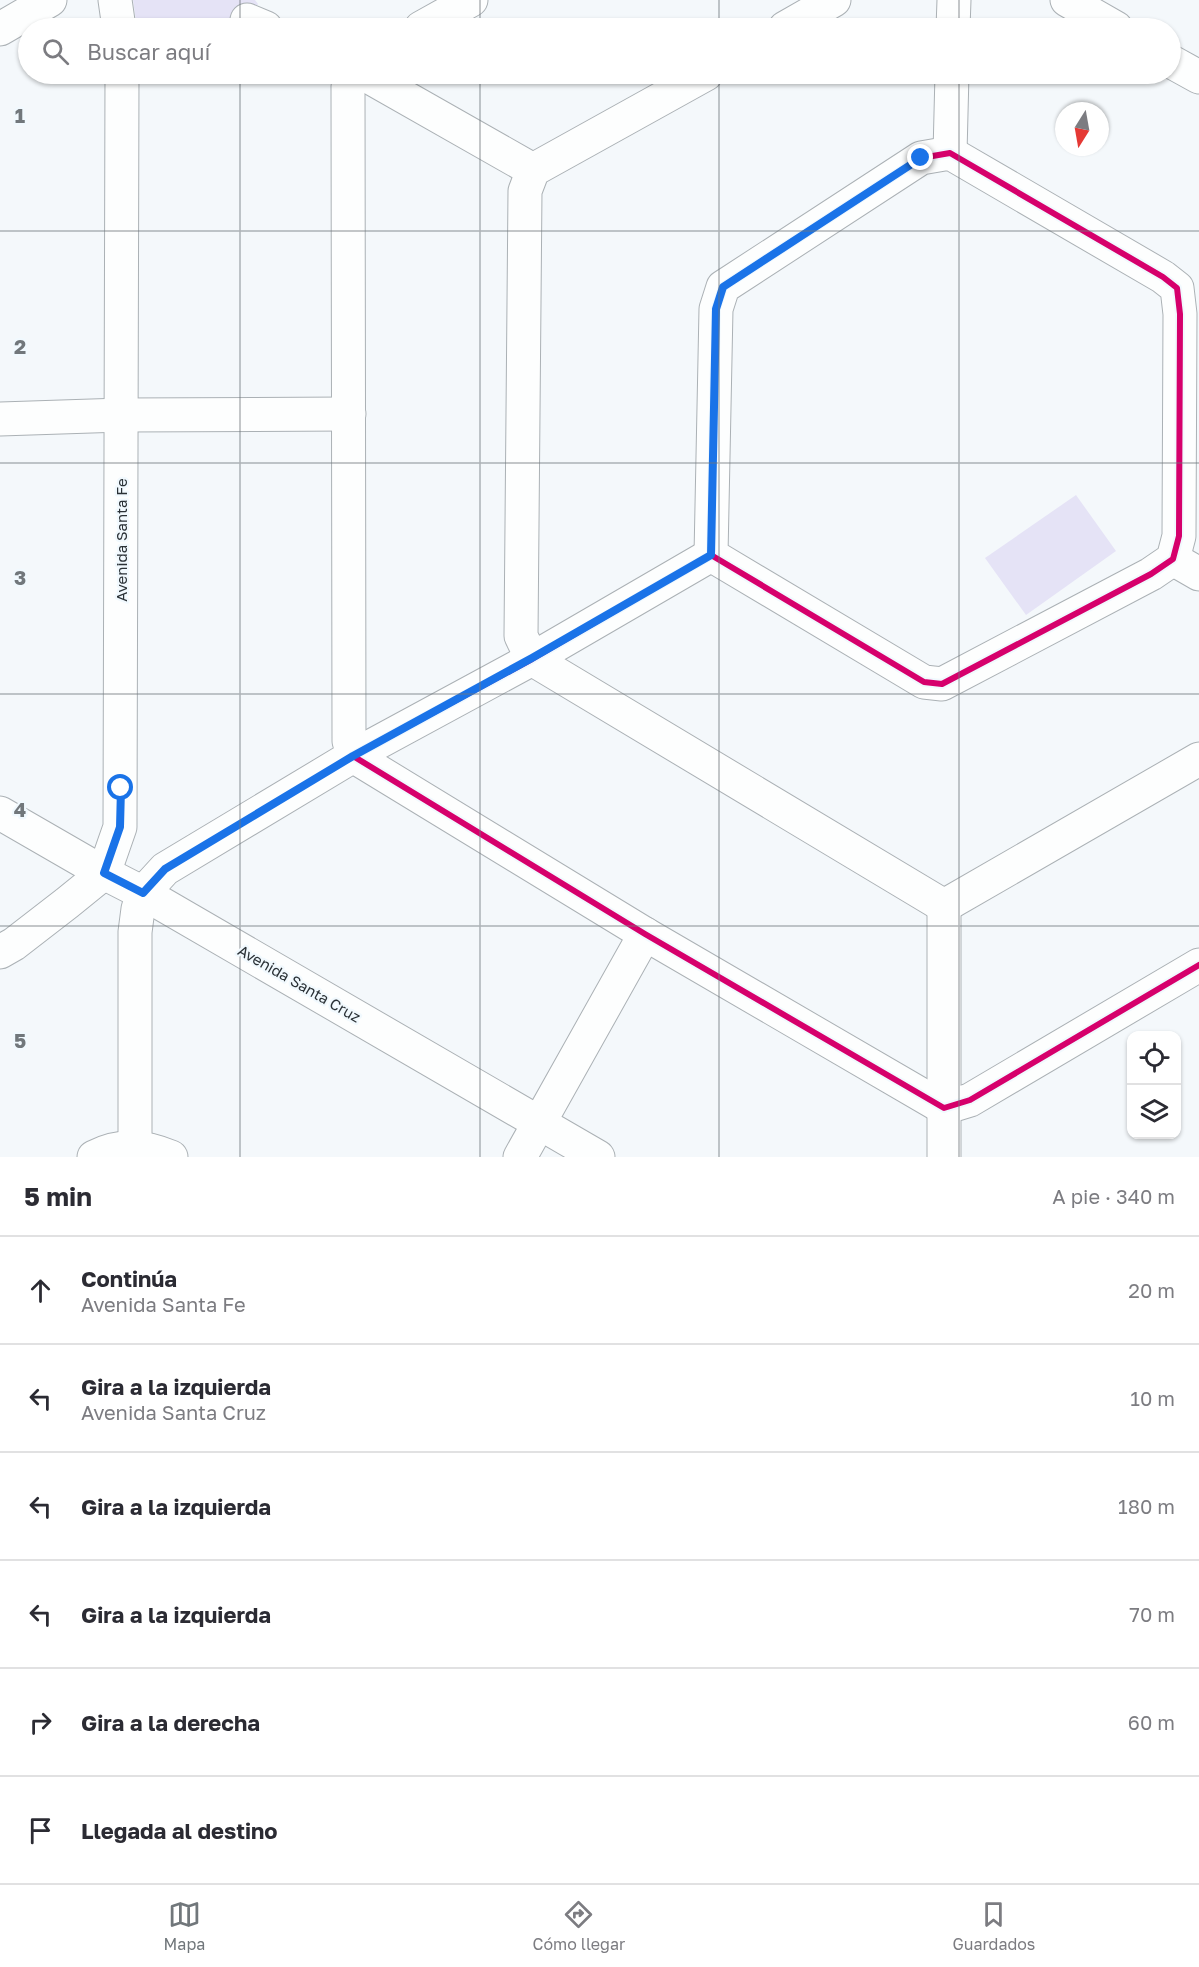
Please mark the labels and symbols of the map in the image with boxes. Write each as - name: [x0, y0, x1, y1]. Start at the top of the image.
- north arrow: [1055, 102, 1109, 156]
- text: 1: [15, 103, 25, 127]
- route end: [907, 144, 933, 170]
- text: 2: [14, 334, 26, 358]
- street label: Avenida Santa Fe: [112, 478, 130, 602]
- text: 3: [14, 565, 26, 589]
- route start: [107, 774, 133, 800]
- text: 4: [14, 797, 26, 821]
- street label: Avenida Santa Cruz: [235, 941, 364, 1026]
- text: 5: [14, 1028, 26, 1052]

